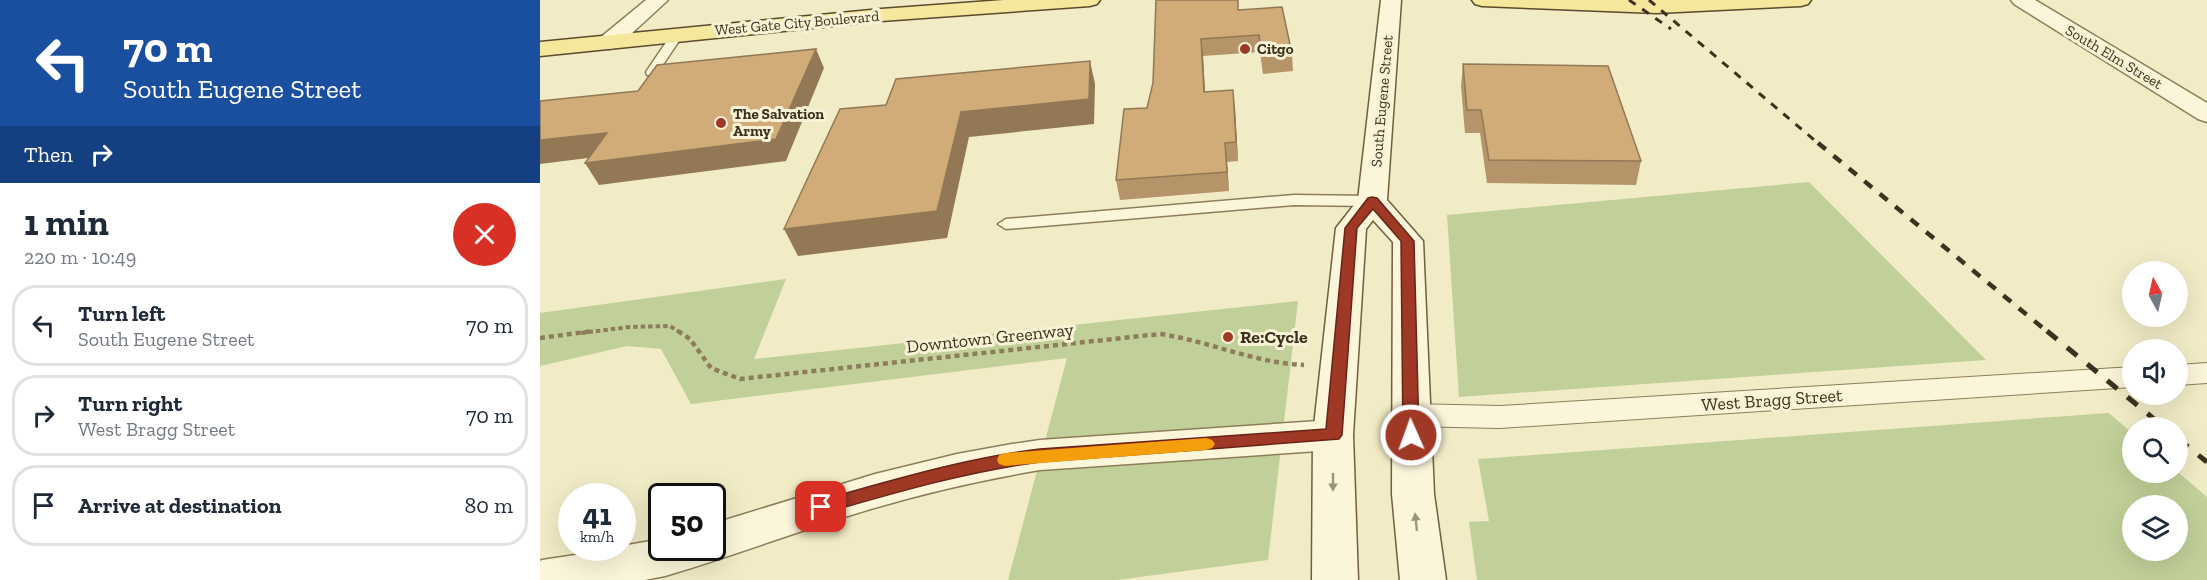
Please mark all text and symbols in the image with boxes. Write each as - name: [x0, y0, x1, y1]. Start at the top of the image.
- street label: West Gate City Boulevard: [714, 7, 881, 39]
- street label: South Elm Street: [2062, 21, 2166, 93]
- text: 70 m: [123, 22, 213, 73]
- icon: left: [24, 24, 102, 102]
- street label: South Eugene Street: [1367, 34, 1397, 168]
- place label: Citgo: [1257, 40, 1294, 58]
- marker: Citgo: [1238, 42, 1252, 56]
- text: South Eugene Street: [123, 73, 361, 105]
- place label: The Salvation Army: [733, 105, 824, 140]
- marker: The Salvation Army: [714, 116, 728, 130]
- icon: right: [85, 138, 118, 171]
- text: Then: [24, 141, 73, 168]
- text: 1 min: [24, 201, 109, 244]
- button: close: [453, 203, 516, 266]
- text: 220 m · 10:49: [24, 245, 136, 269]
- north arrow: [2122, 261, 2188, 327]
- map controls: [2122, 261, 2188, 561]
- text: Turn left: [78, 300, 165, 327]
- icon: left: [27, 309, 60, 342]
- text: 70 m: [466, 312, 513, 339]
- street label: Downtown Greenway: [905, 318, 1075, 358]
- place label: Re:Cycle: [1240, 326, 1308, 348]
- text: South Eugene Street: [78, 327, 255, 351]
- marker: Re:Cycle: [1221, 330, 1235, 344]
- button: sound: [2122, 339, 2188, 405]
- street label: West Bragg Street: [1701, 384, 1844, 416]
- text: Turn right: [78, 390, 182, 417]
- icon: right: [27, 399, 60, 432]
- text: 70 m: [466, 402, 513, 429]
- position arrow: [1379, 403, 1443, 467]
- text: West Bragg Street: [78, 417, 235, 441]
- button: search: [2122, 417, 2188, 483]
- one-way arrow: [1328, 473, 1338, 492]
- pin: [795, 481, 846, 532]
- speed limit sign: 50: [648, 483, 726, 561]
- icon: arrive: [27, 489, 60, 522]
- icon: arrive: [804, 490, 837, 523]
- text: Arrive at destination: [78, 492, 281, 519]
- text: 80 m: [465, 492, 513, 519]
- button: layers: [2122, 495, 2188, 561]
- text: 41: [582, 497, 612, 533]
- one-way arrow: [1411, 512, 1421, 531]
- text: km/h: [580, 528, 614, 546]

